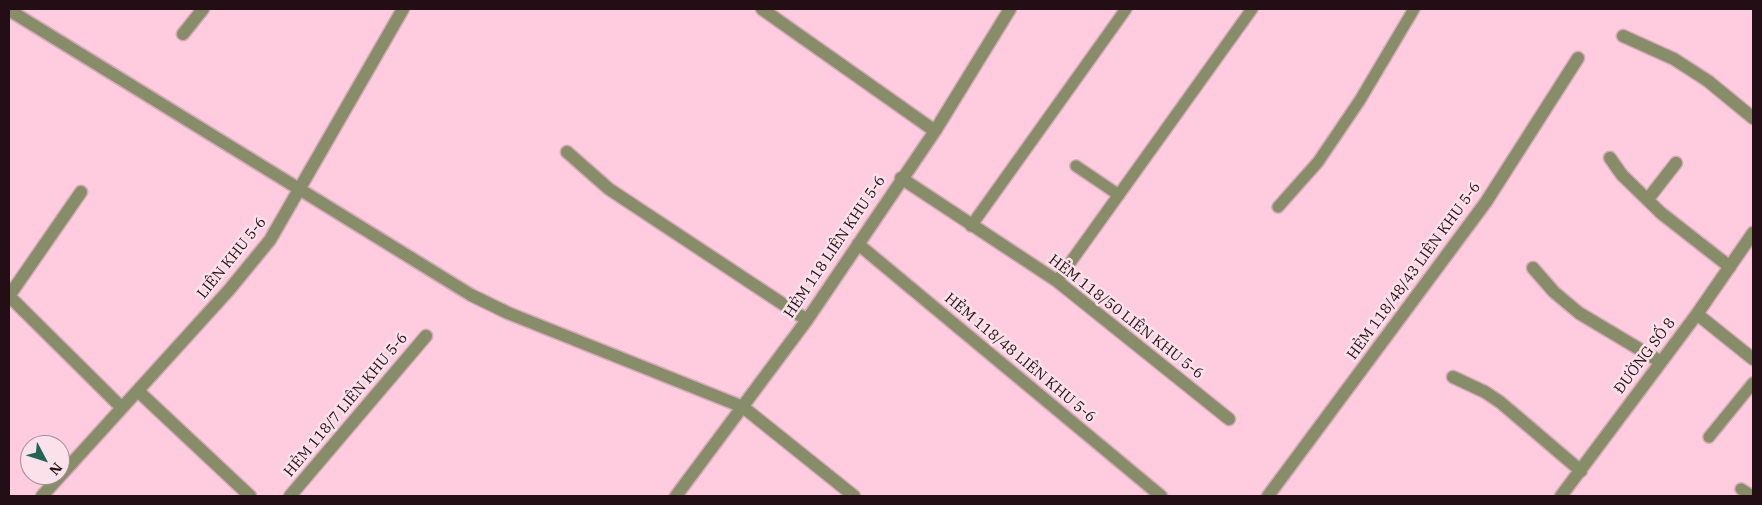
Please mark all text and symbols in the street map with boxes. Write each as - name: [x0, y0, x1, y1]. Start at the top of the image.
- street label: HẺM 118 LIÊN KHU 5-6: [781, 172, 889, 322]
- street label: HẺM 118/48/43 LIÊN KHU 5-6: [1343, 179, 1485, 363]
- street label: LIÊN KHU 5-6: [194, 214, 270, 302]
- street label: HẺM 118/50 LIÊN KHU 5-6: [1045, 251, 1207, 383]
- street label: HẺM 118/48 LIÊN KHU 5-6: [941, 290, 1099, 426]
- street label: ĐƯỜNG SỐ 8: [1611, 315, 1679, 397]
- street label: HẺM 118/7 LIÊN KHU 5-6: [280, 329, 412, 481]
- north arrow: [20, 435, 70, 485]
- text: N: [45, 459, 66, 479]

